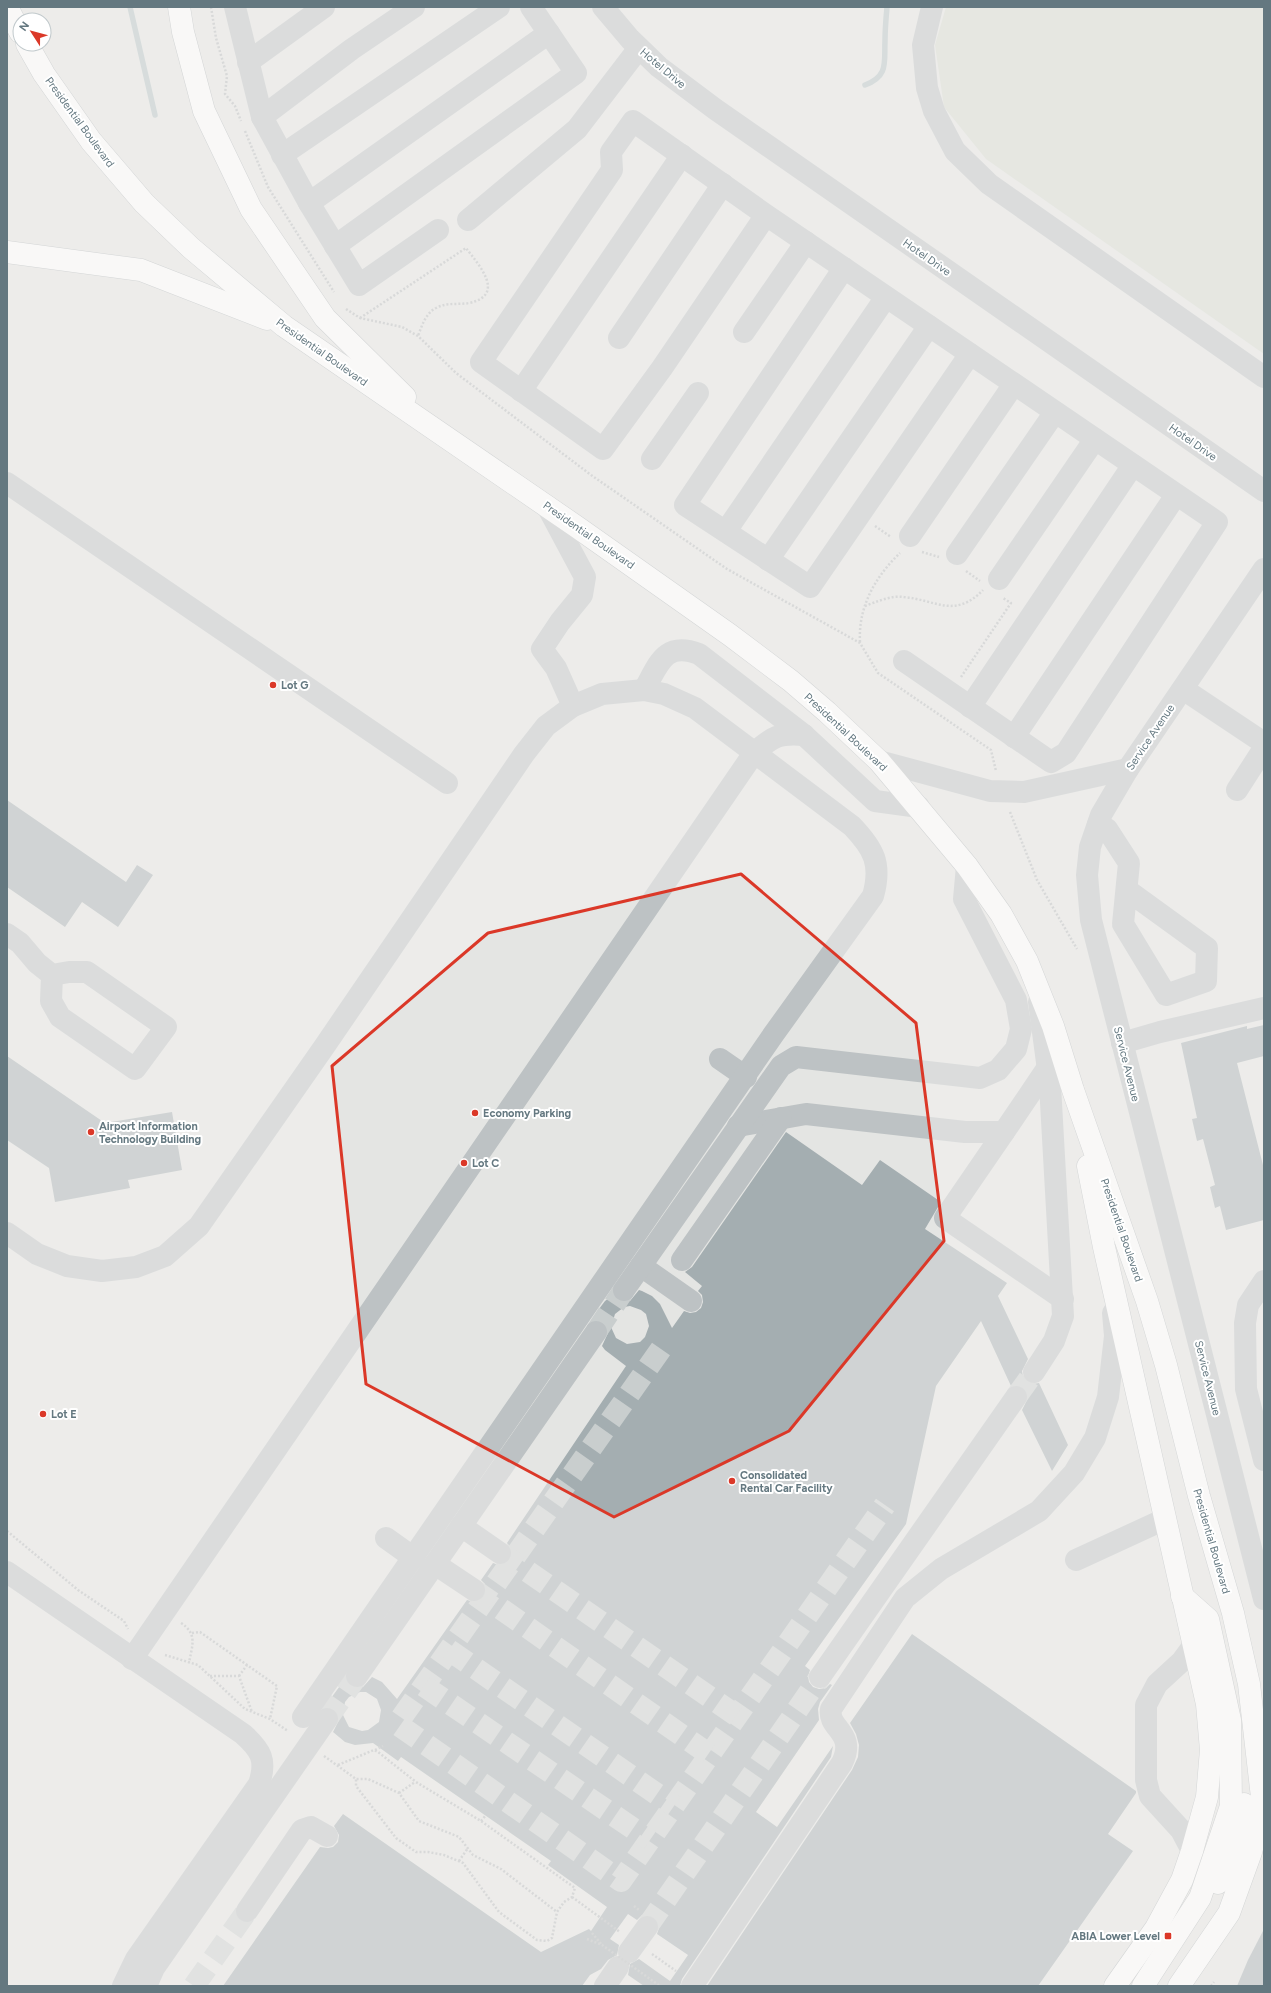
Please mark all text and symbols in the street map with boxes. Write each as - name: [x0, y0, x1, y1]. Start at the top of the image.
- north arrow: [12, 12, 52, 52]
- text: N: [17, 19, 32, 34]
- street label: Hotel Drive: [637, 46, 688, 91]
- street label: Presidential Boulevard: [42, 75, 117, 170]
- street label: Hotel Drive: [900, 236, 953, 279]
- street label: Presidential Boulevard: [273, 316, 370, 389]
- street label: Hotel Drive: [1166, 421, 1219, 464]
- street label: Presidential Boulevard: [540, 499, 637, 572]
- place label: Lot G: [281, 679, 309, 692]
- marker: Lot G: [268, 680, 278, 690]
- street label: Presidential Boulevard: [801, 691, 890, 774]
- street label: Service Avenue: [1124, 702, 1177, 773]
- street label: Service Avenue: [1111, 1025, 1142, 1103]
- place label: Economy Parking: [483, 1107, 571, 1120]
- marker: Economy Parking: [470, 1108, 480, 1118]
- place label: Airport Information Technology Building: [99, 1120, 201, 1146]
- marker: Airport Information Technology Building: [86, 1127, 96, 1137]
- place label: Lot C: [472, 1157, 499, 1170]
- marker: Lot C: [459, 1158, 469, 1168]
- street label: Presidential Boulevard: [1098, 1177, 1145, 1284]
- street label: Service Avenue: [1192, 1339, 1223, 1417]
- place label: Lot E: [51, 1408, 77, 1421]
- marker: Lot E: [38, 1409, 48, 1419]
- place label: Consolidated Rental Car Facility: [740, 1469, 833, 1495]
- marker: Consolidated Rental Car Facility: [727, 1476, 737, 1486]
- street label: Presidential Boulevard: [1190, 1487, 1233, 1595]
- place label: ABIA Lower Level: [1071, 1930, 1160, 1943]
- marker: ABIA Lower Level: [1163, 1931, 1173, 1941]

